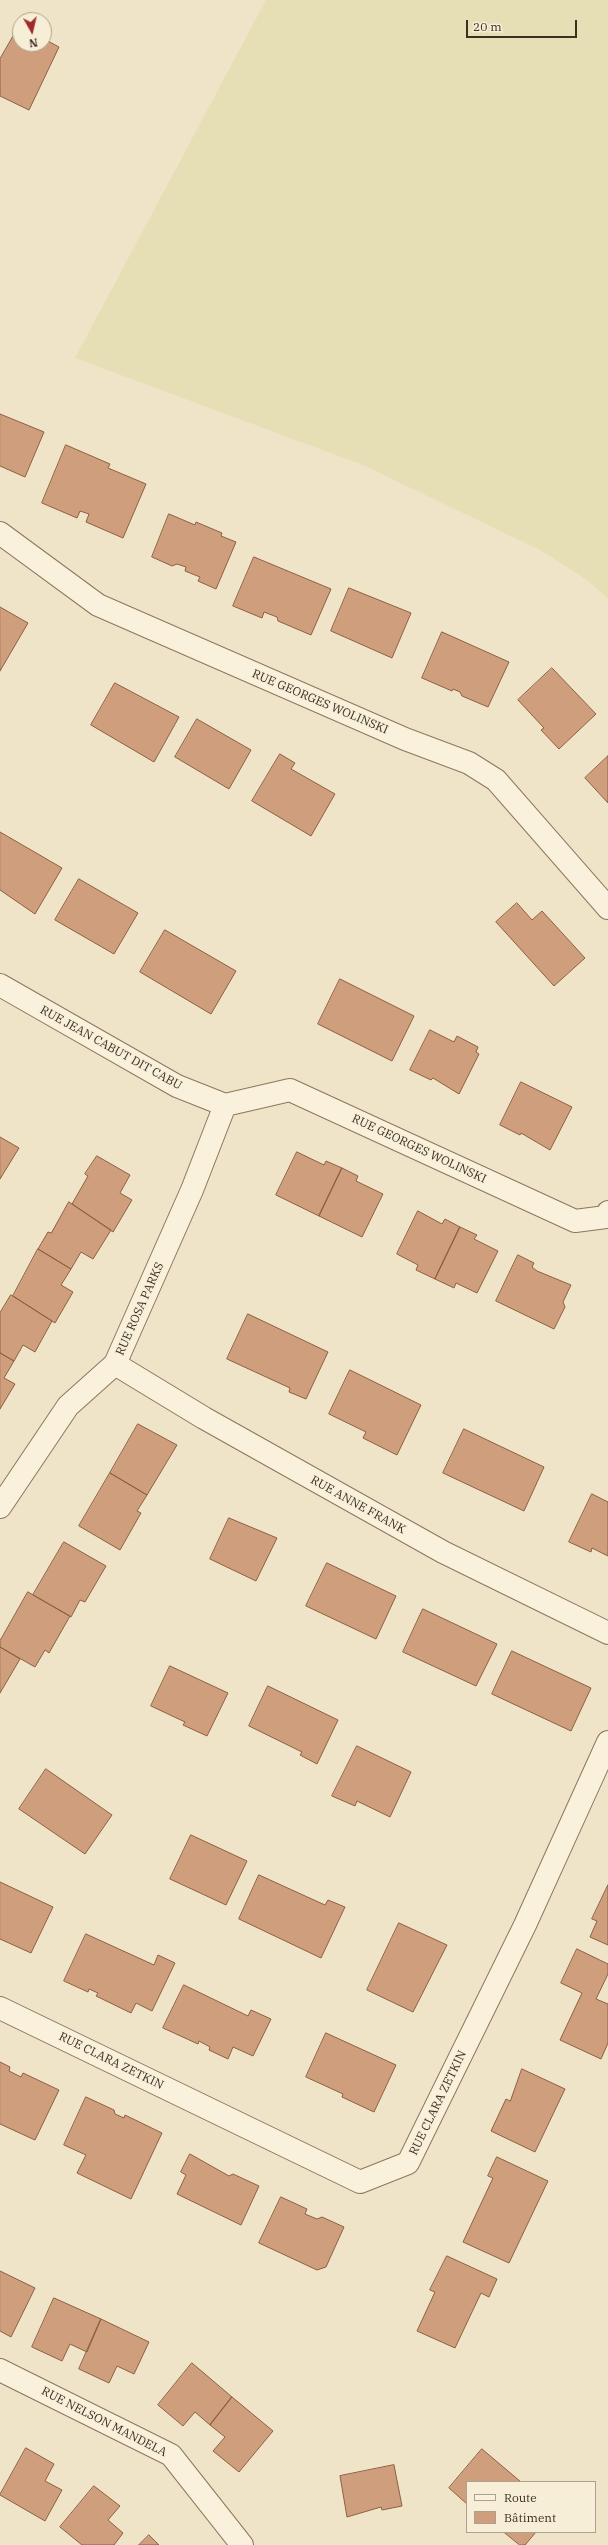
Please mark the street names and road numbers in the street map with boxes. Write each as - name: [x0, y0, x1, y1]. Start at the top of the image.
- street label: RUE GEORGES WOLINSKI: [250, 667, 390, 737]
- street label: RUE JEAN CABUT DIT CABU: [38, 1003, 184, 1093]
- street label: RUE GEORGES WOLINSKI: [350, 1111, 488, 1187]
- street label: RUE ROSA PARKS: [113, 1260, 167, 1358]
- street label: RUE ANNE FRANK: [308, 1473, 408, 1537]
- street label: RUE CLARA ZETKIN: [56, 2029, 166, 2093]
- street label: RUE CLARA ZETKIN: [406, 2048, 470, 2158]
- street label: RUE NELSON MANDELA: [39, 2384, 169, 2460]

